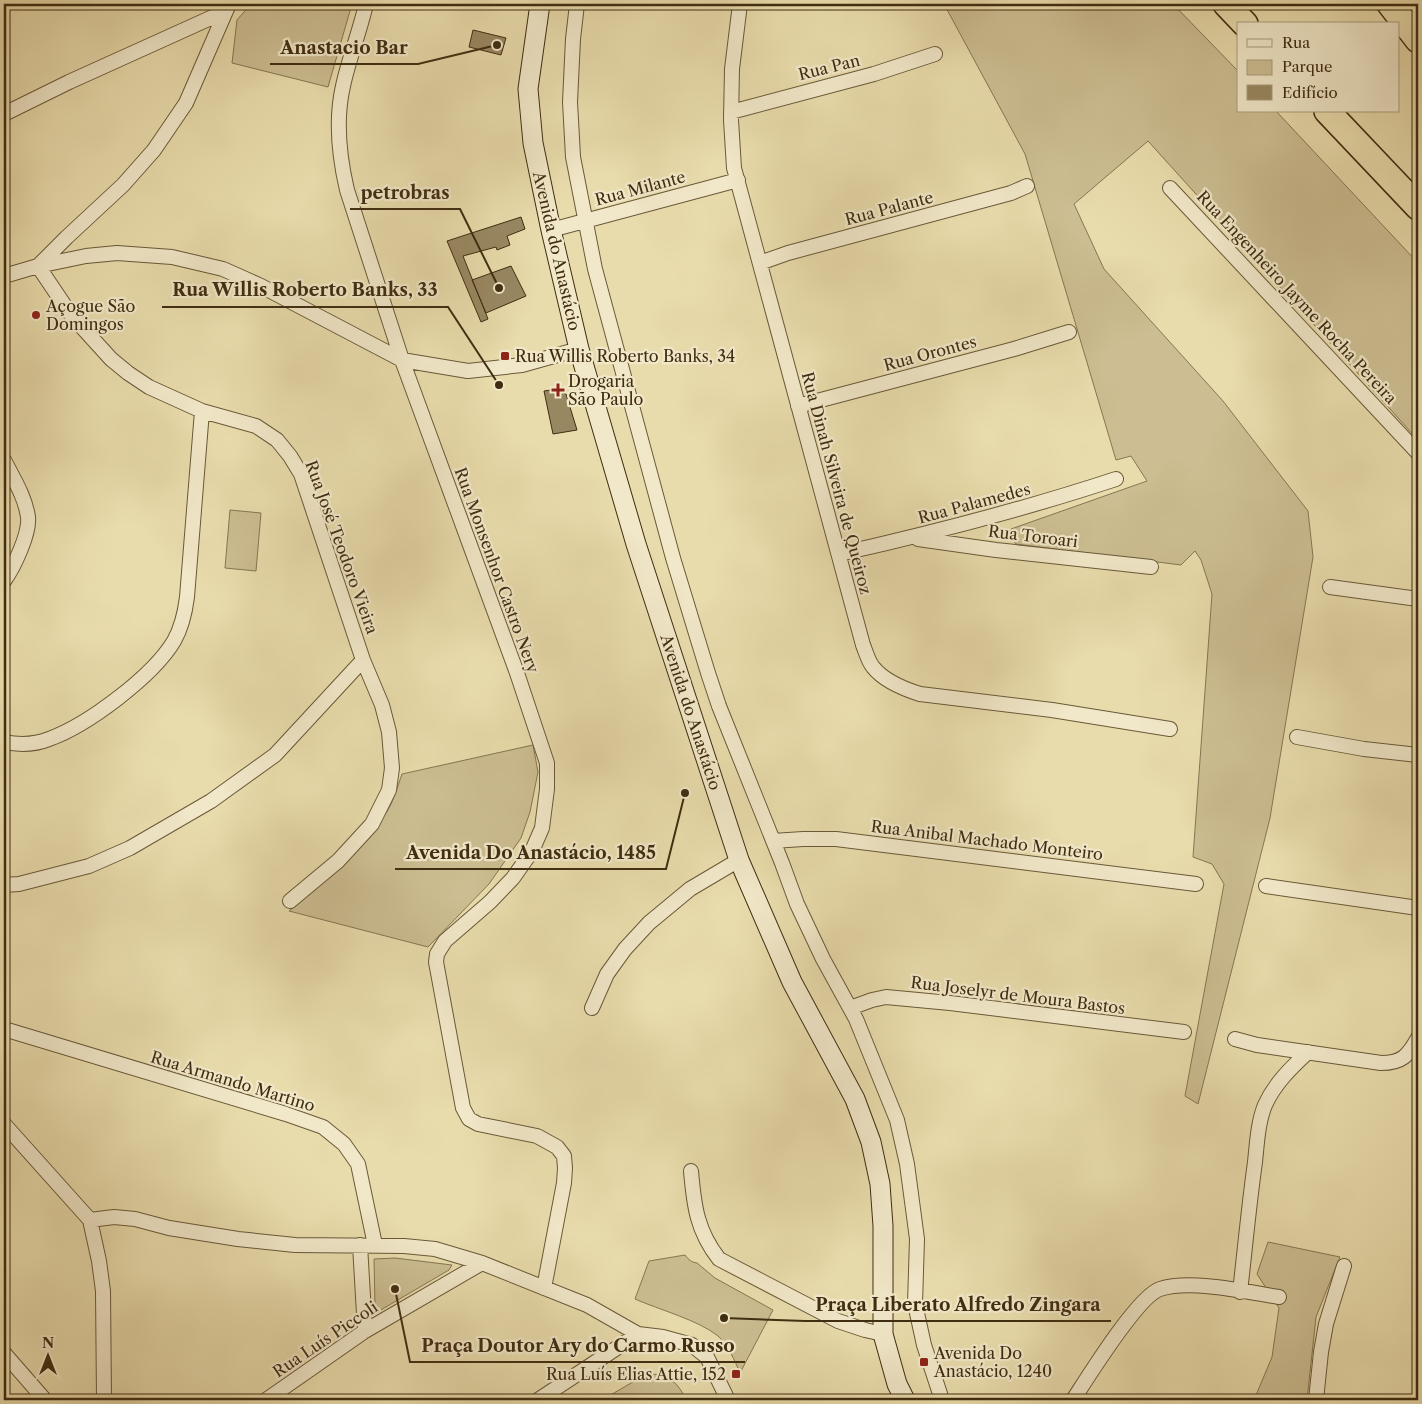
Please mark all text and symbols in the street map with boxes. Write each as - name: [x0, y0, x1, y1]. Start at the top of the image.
- legend: [1237, 22, 1400, 112]
- callout: Anastacio Bar: [270, 31, 418, 64]
- text: Rua: [1282, 33, 1310, 52]
- text: Anastacio Bar: [279, 37, 408, 59]
- street label: Rua Pan: [796, 50, 862, 84]
- text: Parque: [1282, 57, 1332, 76]
- text: Edifício: [1282, 83, 1338, 102]
- street label: Rua Milante: [593, 166, 687, 210]
- street label: Avenida do Anastácio: [529, 169, 585, 333]
- callout: petrobras: [350, 176, 460, 209]
- text: petrobras: [360, 182, 450, 204]
- street label: Rua Engenheiro Jayme Rocha Pereira: [1193, 186, 1402, 408]
- street label: Rua Palante: [843, 187, 935, 229]
- callout: Rua Willis Roberto Banks, 33: [162, 274, 448, 307]
- text: Rua Willis Roberto Banks, 33: [172, 279, 438, 301]
- place label: Açogue São Domingos: [45, 296, 135, 334]
- marker: Açogue São Domingos: [30, 309, 42, 321]
- street label: Rua Orontes: [881, 331, 979, 375]
- place label: Rua Willis Roberto Banks, 34: [515, 346, 735, 366]
- marker: Rua Willis Roberto Banks, 34: [499, 350, 511, 362]
- street label: Rua Dinah Silveira de Queiroz: [798, 370, 876, 596]
- place label: Drogaria São Paulo: [568, 371, 643, 409]
- marker: Drogaria São Paulo: [552, 384, 564, 396]
- street label: Rua José Teodoro Vieira: [301, 457, 383, 637]
- street label: Rua Monsenhor Castro Nery: [450, 464, 544, 677]
- street label: Rua Palamedes: [916, 478, 1032, 528]
- street label: Rua Toroari: [987, 521, 1079, 551]
- street label: Avenida do Anastácio: [656, 631, 726, 793]
- street label: Rua Anibal Machado Monteiro: [870, 816, 1104, 864]
- callout: Avenida Do Anastácio, 1485: [395, 836, 666, 869]
- text: Avenida Do Anastácio, 1485: [405, 842, 656, 864]
- street label: Rua Joselyr de Moura Bastos: [910, 972, 1126, 1018]
- street label: Rua Armando Martino: [148, 1046, 318, 1116]
- callout: Praça Liberato Alfredo Zingara: [805, 1288, 1111, 1321]
- text: Praça Liberato Alfredo Zingara: [815, 1294, 1101, 1316]
- street label: Rua Luís Piccoli: [269, 1296, 381, 1381]
- callout: Praça Doutor Ary do Carmo Russo: [410, 1329, 745, 1362]
- north arrow: [22, 1332, 72, 1382]
- text: N: [42, 1334, 54, 1352]
- text: Praça Doutor Ary do Carmo Russo: [421, 1335, 735, 1357]
- place label: Avenida Do Anastácio, 1240: [933, 1343, 1052, 1381]
- marker: Avenida Do Anastácio, 1240: [918, 1356, 930, 1368]
- place label: Rua Luís Elias Attie, 152: [546, 1364, 726, 1384]
- marker: Rua Luís Elias Attie, 152: [730, 1368, 742, 1380]

